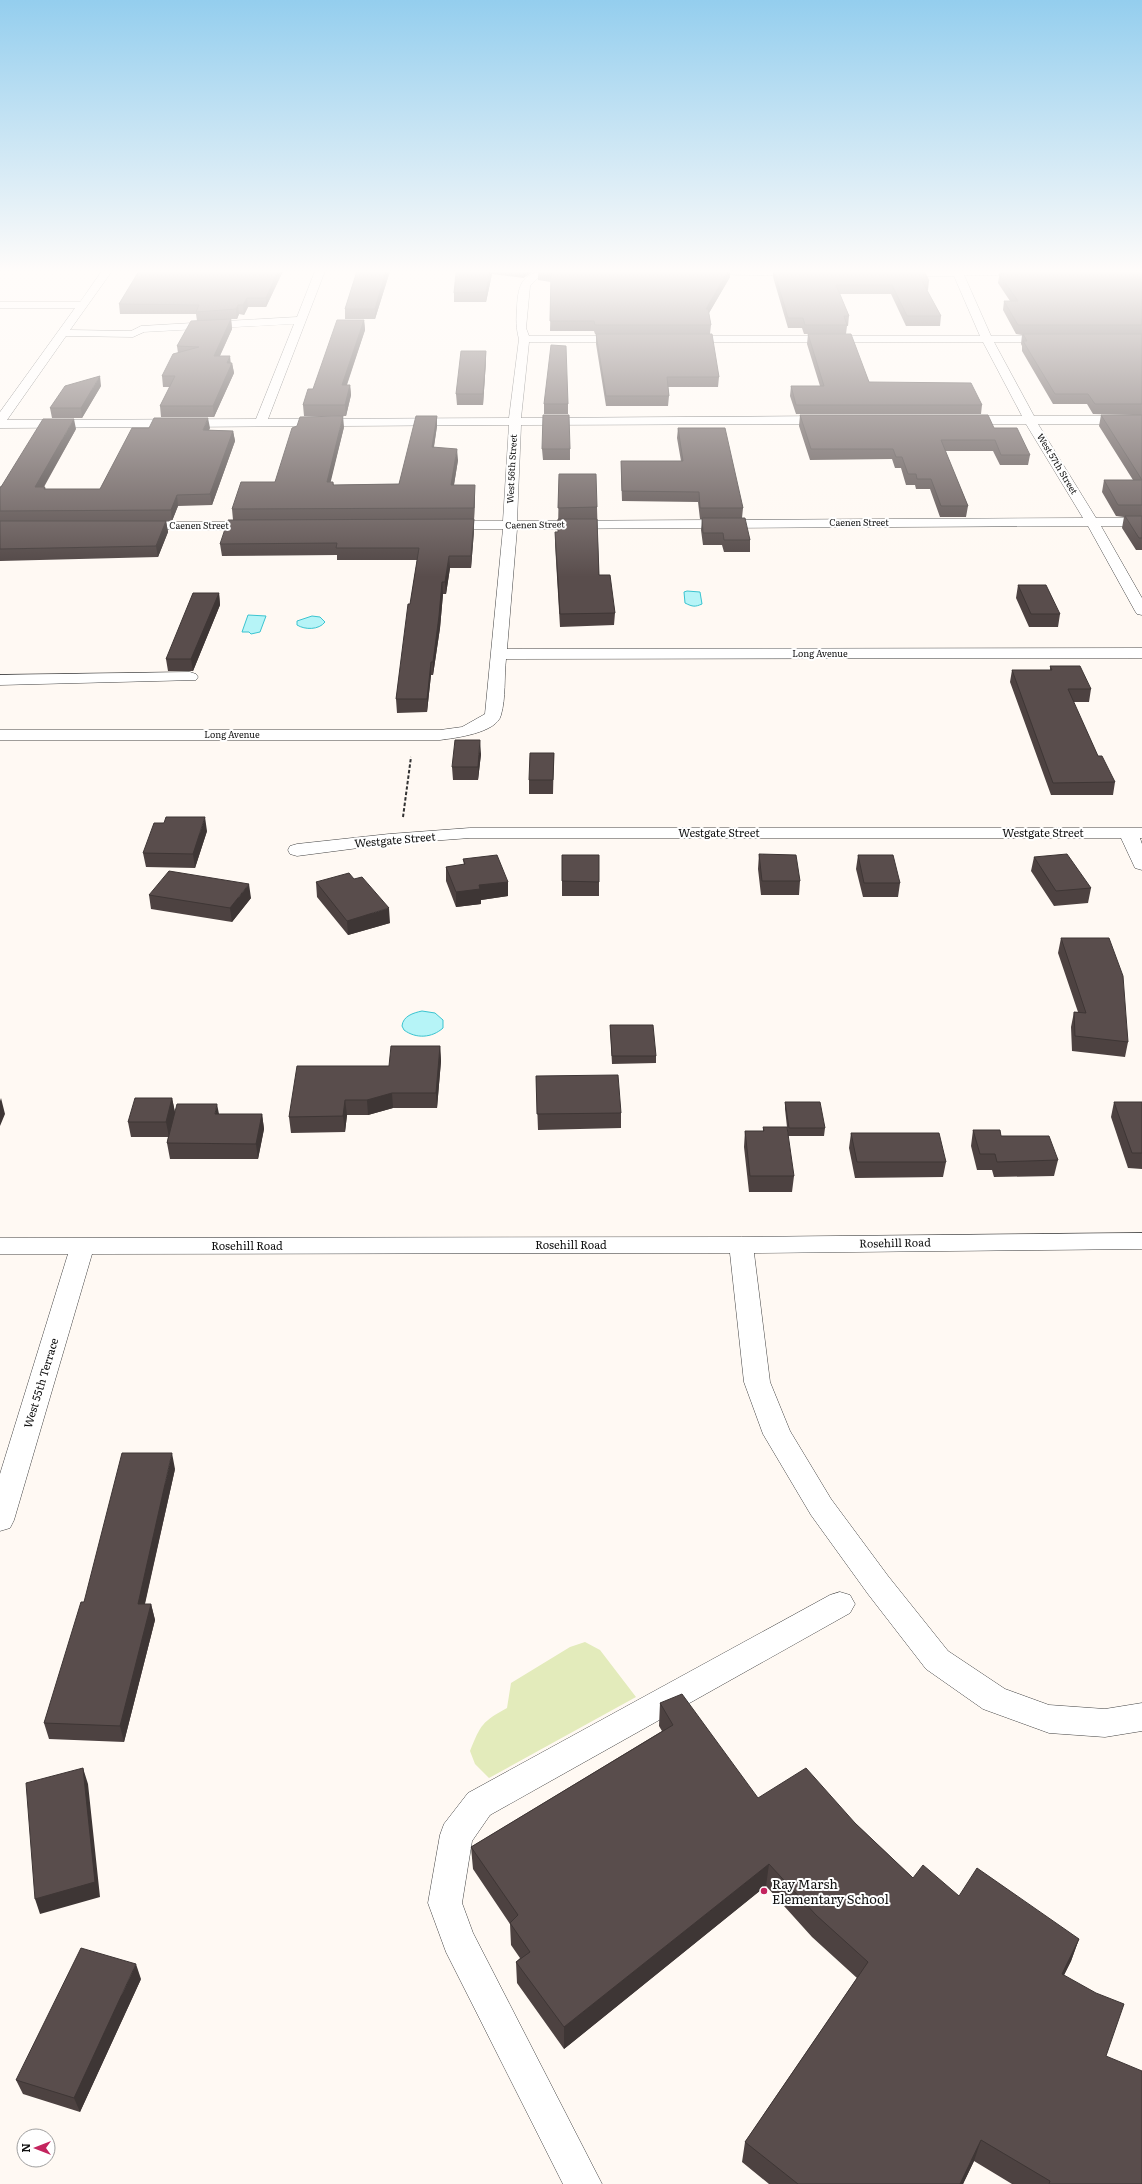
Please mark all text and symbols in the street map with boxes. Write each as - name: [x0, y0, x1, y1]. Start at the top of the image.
- street label: West 57th Street: [1034, 430, 1082, 497]
- street label: West 56th Street: [502, 434, 520, 504]
- street label: Caenen Street: [829, 515, 889, 529]
- street label: Caenen Street: [505, 516, 565, 532]
- street label: Caenen Street: [169, 518, 229, 532]
- street label: Long Avenue: [792, 646, 848, 660]
- street label: Long Avenue: [204, 727, 260, 741]
- street label: Westgate Street: [678, 824, 760, 840]
- street label: Westgate Street: [1002, 824, 1084, 840]
- street label: Westgate Street: [354, 827, 437, 851]
- street label: Rosehill Road: [859, 1233, 931, 1251]
- street label: Rosehill Road: [535, 1236, 607, 1252]
- street label: Rosehill Road: [211, 1237, 283, 1253]
- street label: West 55th Terrace: [19, 1335, 61, 1430]
- place label: Ray Marsh Elementary School: [772, 1874, 889, 1908]
- marker: Ray Marsh Elementary School: [759, 1886, 769, 1896]
- north arrow: [16, 2128, 56, 2168]
- text: N: [17, 2143, 33, 2153]

